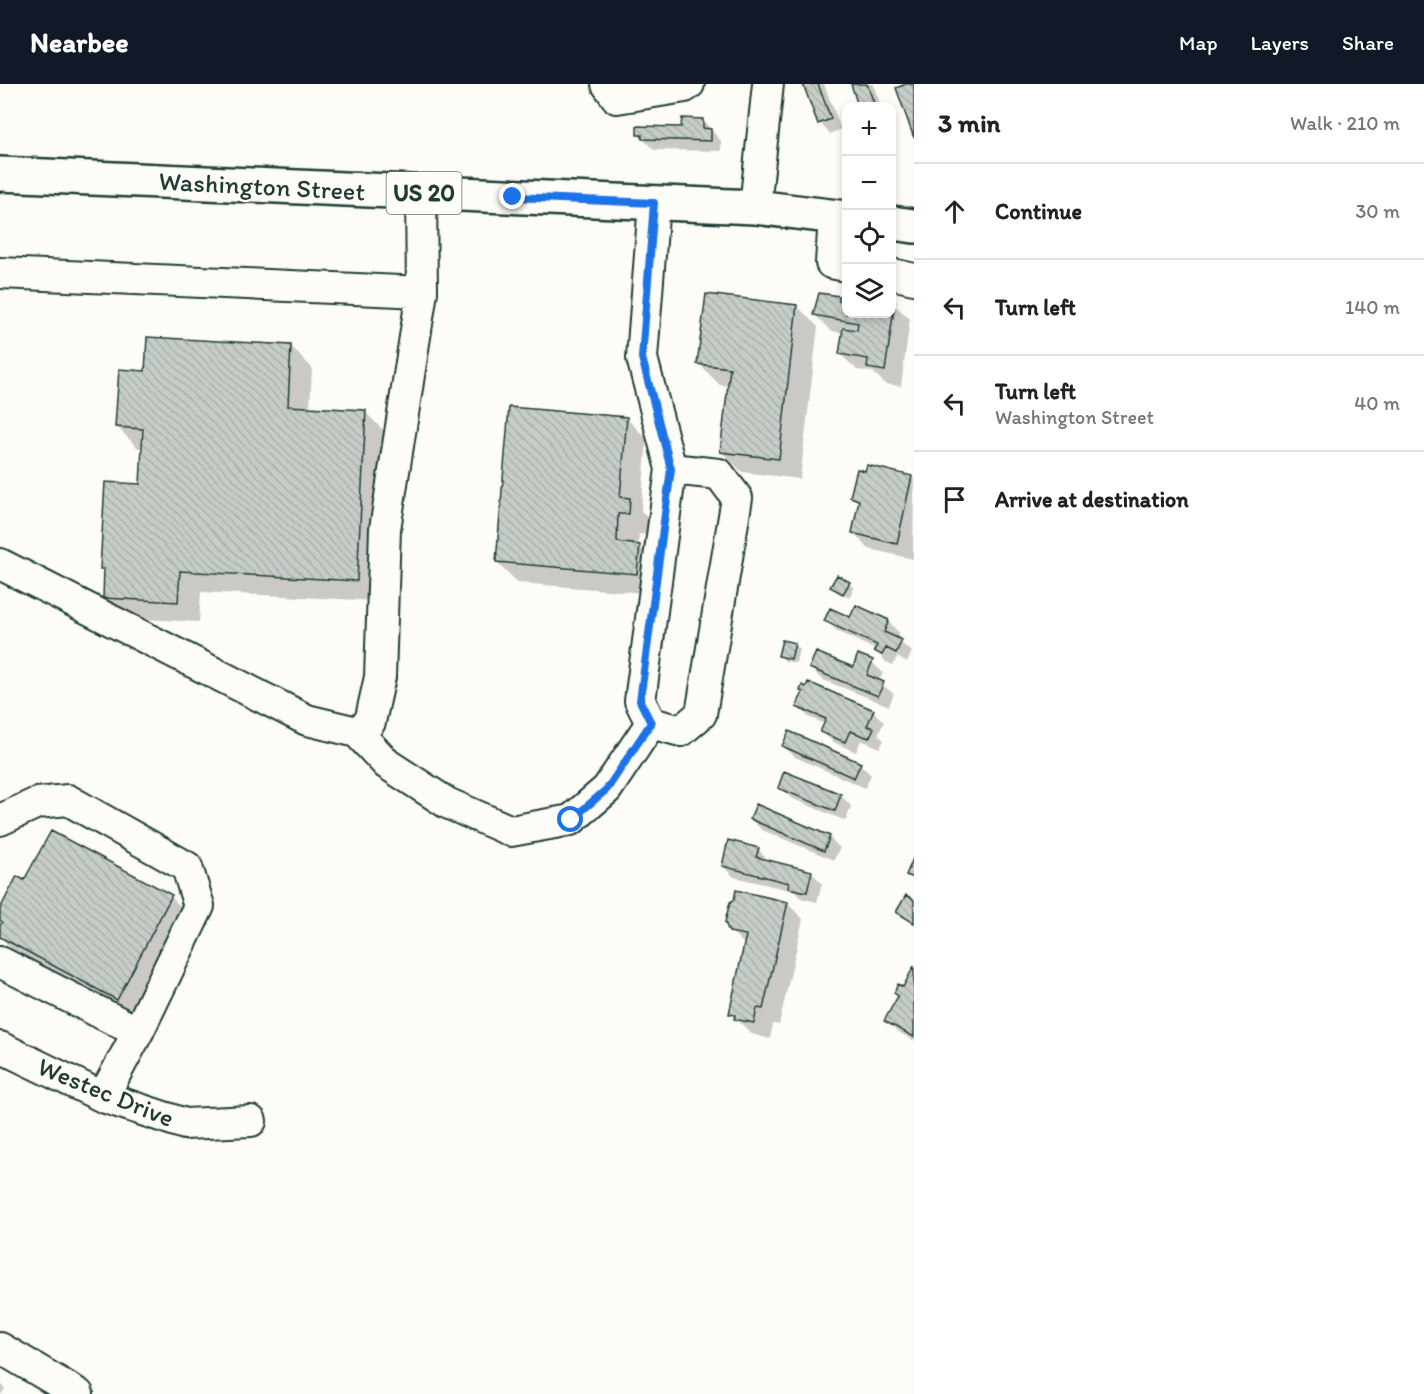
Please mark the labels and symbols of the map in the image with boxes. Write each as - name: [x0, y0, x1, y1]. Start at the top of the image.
- street label: Washington Street: [158, 165, 366, 207]
- road number: US 20: [386, 172, 462, 214]
- route end: [499, 183, 525, 209]
- route start: [557, 806, 583, 832]
- street label: Westec Drive: [33, 1050, 179, 1134]

